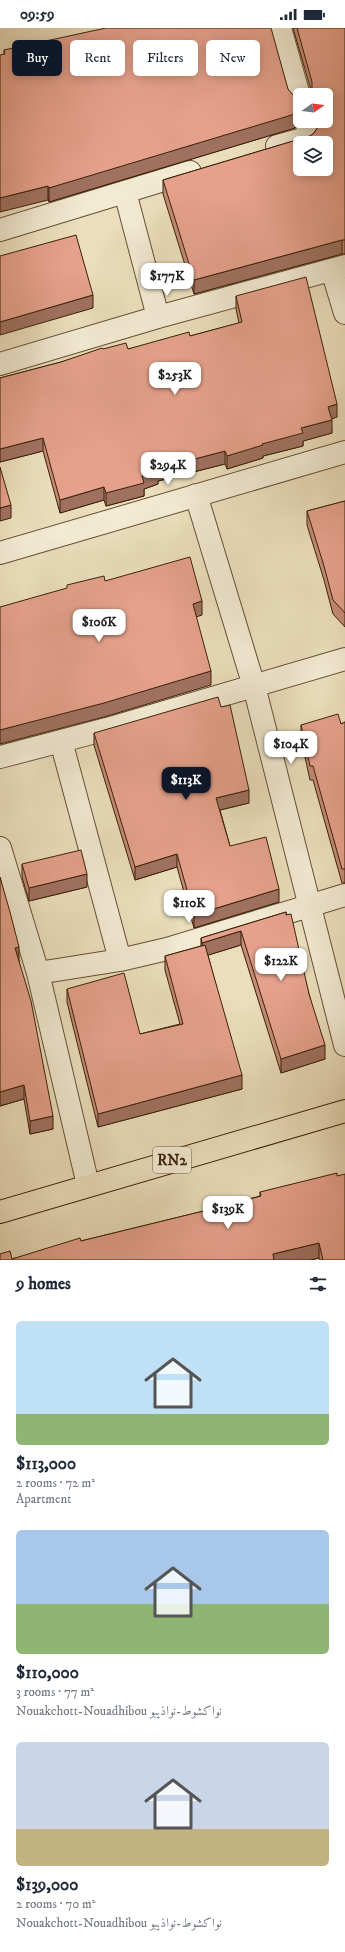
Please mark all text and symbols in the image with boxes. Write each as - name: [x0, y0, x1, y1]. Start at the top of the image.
- text: 09:59: [20, 5, 54, 24]
- chip: Buy: [12, 40, 62, 76]
- chip: Rent: [70, 40, 125, 76]
- chip: Filters: [133, 40, 198, 76]
- chip: New: [206, 40, 260, 76]
- north arrow: [293, 88, 333, 128]
- map controls: [293, 88, 333, 176]
- button: layers: [293, 136, 333, 176]
- pin: $177K: [139, 263, 195, 297]
- text: $177K: [150, 268, 184, 284]
- pin: $253K: [147, 362, 203, 396]
- text: $253K: [158, 367, 192, 383]
- pin: $294K: [140, 452, 196, 486]
- text: $294K: [150, 457, 186, 473]
- pin: $106K: [71, 609, 127, 643]
- text: $106K: [82, 614, 116, 630]
- pin: $104K: [263, 731, 319, 765]
- text: $104K: [273, 736, 309, 752]
- pin: $113K: [158, 767, 214, 801]
- text: $113K: [171, 772, 201, 788]
- pin: $110K: [161, 890, 217, 924]
- text: $110K: [173, 895, 205, 911]
- pin: $122K: [253, 948, 309, 982]
- text: $122K: [264, 953, 298, 969]
- road number: RN2: [153, 1147, 191, 1173]
- pin: $139K: [200, 1196, 256, 1230]
- text: $139K: [212, 1201, 244, 1217]
- text: 9 homes: [16, 1273, 71, 1295]
- icon: filters: [307, 1273, 329, 1295]
- icon: home: [137, 1347, 209, 1419]
- text: $113,000: [16, 1453, 76, 1475]
- text: 2 rooms · 72 m²: [16, 1475, 95, 1491]
- text: Apartment: [16, 1491, 71, 1507]
- icon: home: [137, 1556, 209, 1628]
- text: $110,000: [16, 1662, 79, 1684]
- text: 3 rooms · 77 m²: [16, 1684, 94, 1700]
- text: Nouakchott-Nouadhibou نواكشوط-نواذيبو: [16, 1703, 222, 1719]
- icon: home: [137, 1768, 209, 1840]
- text: $139,000: [16, 1874, 78, 1896]
- text: 2 rooms · 70 m²: [16, 1896, 96, 1912]
- text: Nouakchott-Nouadhibou نواكشوط-نواذيبو: [16, 1915, 222, 1931]

